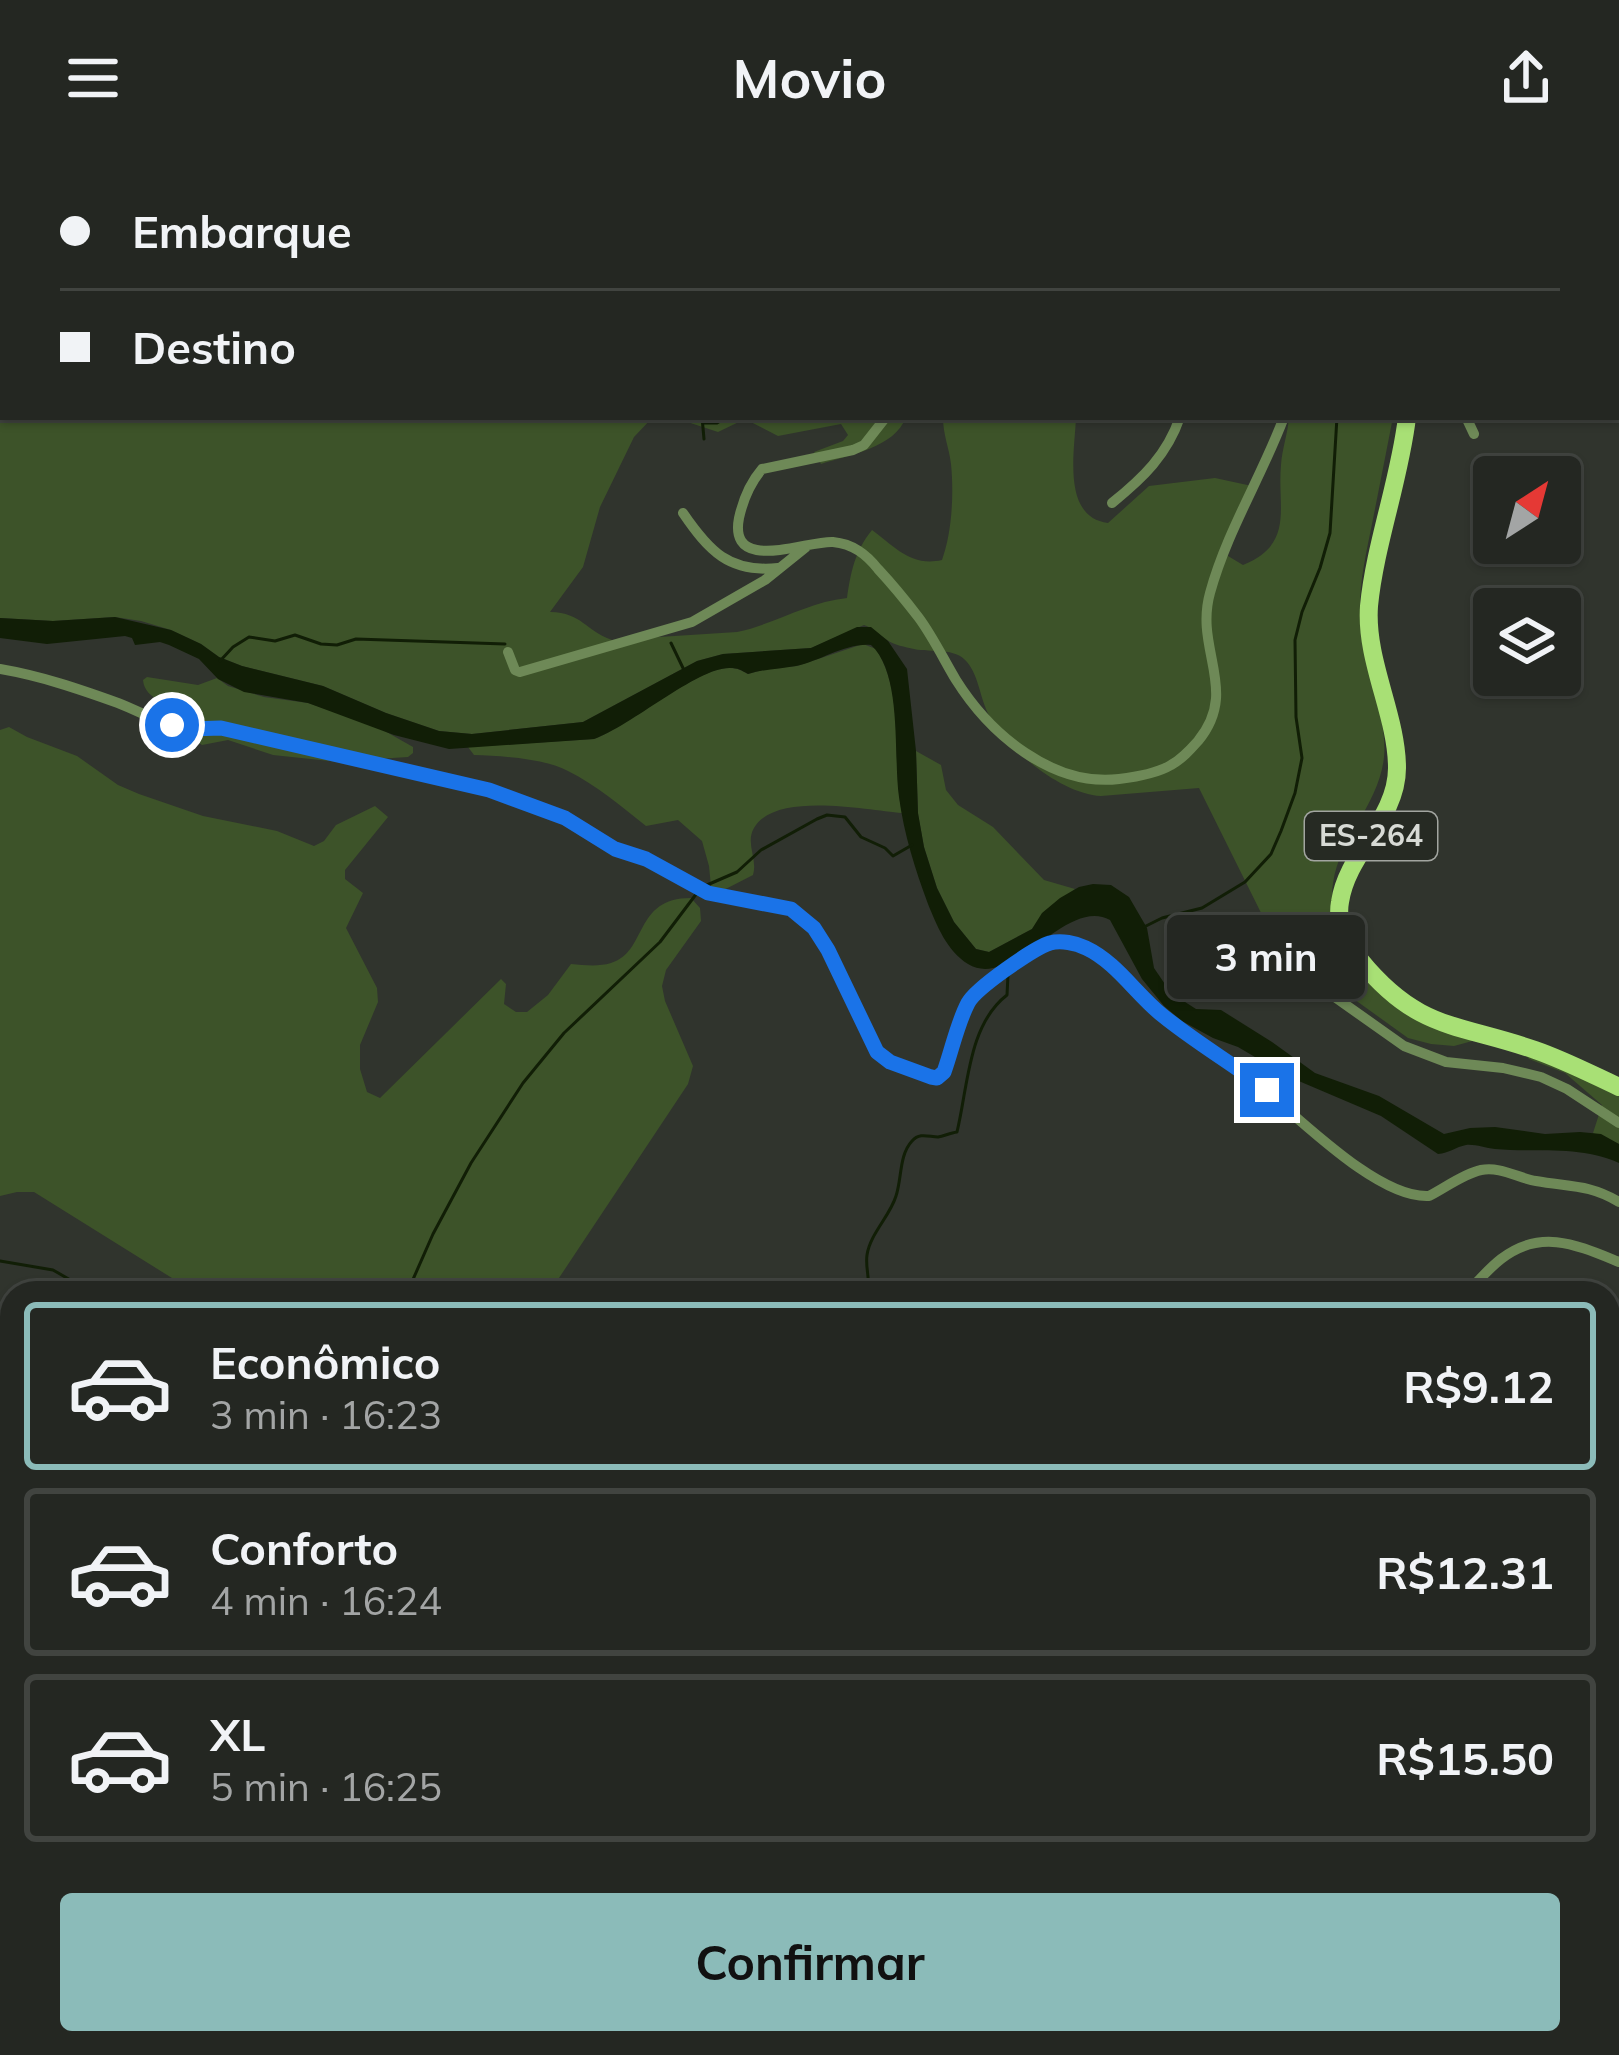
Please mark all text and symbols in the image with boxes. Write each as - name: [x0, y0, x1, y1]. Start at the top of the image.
- text: Movio: [733, 44, 886, 112]
- icon: menu: [60, 45, 126, 111]
- icon: share: [1493, 45, 1559, 111]
- text: Embarque: [132, 203, 352, 259]
- text: Destino: [132, 319, 296, 375]
- north arrow: [1473, 456, 1581, 564]
- map controls: [1473, 456, 1581, 696]
- button: layers: [1473, 588, 1581, 696]
- route start: [145, 698, 199, 752]
- road number: ES-264: [1305, 812, 1437, 860]
- callout: 3 min: [1168, 916, 1366, 1000]
- text: 3 min: [1215, 932, 1317, 981]
- route end: [1240, 1063, 1294, 1117]
- icon: car: [66, 1332, 174, 1440]
- text: Econômico: [210, 1334, 440, 1390]
- text: R$9.12: [1403, 1358, 1554, 1414]
- text: 3 min · 16:23: [210, 1390, 442, 1439]
- icon: car: [66, 1518, 174, 1626]
- text: Conforto: [210, 1520, 398, 1576]
- text: R$12.31: [1376, 1544, 1554, 1600]
- text: 4 min · 16:24: [210, 1576, 442, 1625]
- icon: car: [66, 1704, 174, 1812]
- text: XL: [210, 1706, 265, 1762]
- text: R$15.50: [1376, 1730, 1554, 1786]
- text: 5 min · 16:25: [210, 1762, 442, 1811]
- button: Confirmar: [60, 1893, 1560, 2031]

